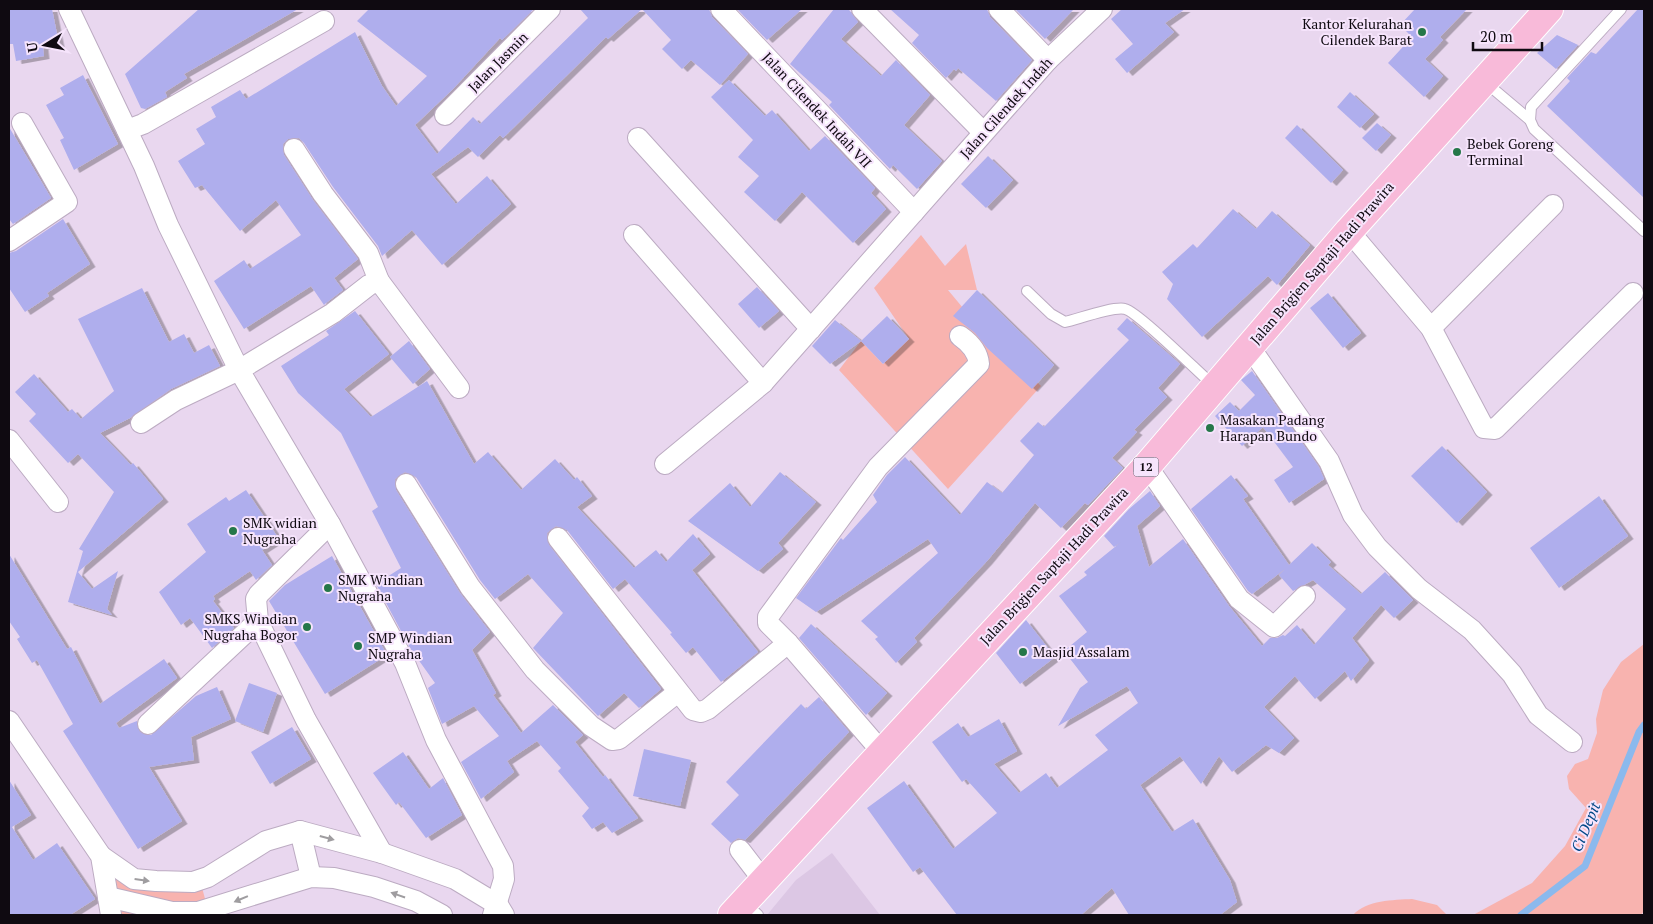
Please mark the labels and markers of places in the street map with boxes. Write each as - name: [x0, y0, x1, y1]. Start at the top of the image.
- place label: Kantor Kelurahan Cilendek Barat: [1302, 14, 1413, 49]
- marker: Kantor Kelurahan Cilendek Barat: [1416, 26, 1428, 38]
- place label: Bebek Goreng Terminal: [1467, 134, 1554, 169]
- marker: Bebek Goreng Terminal: [1451, 146, 1463, 158]
- place label: Masakan Padang Harapan Bundo: [1220, 410, 1325, 445]
- marker: Masakan Padang Harapan Bundo: [1204, 422, 1216, 434]
- place label: SMK widian Nugraha: [243, 513, 318, 548]
- marker: SMK widian Nugraha: [227, 525, 239, 537]
- place label: SMK Windian Nugraha: [338, 570, 424, 605]
- marker: SMK Windian Nugraha: [322, 582, 334, 594]
- place label: SMKS Windian Nugraha Bogor: [203, 609, 298, 644]
- marker: SMKS Windian Nugraha Bogor: [301, 621, 313, 633]
- place label: SMP Windian Nugraha: [368, 628, 453, 663]
- marker: SMP Windian Nugraha: [352, 640, 364, 652]
- place label: Masjid Assalam: [1033, 642, 1130, 661]
- marker: Masjid Assalam: [1017, 646, 1029, 658]

